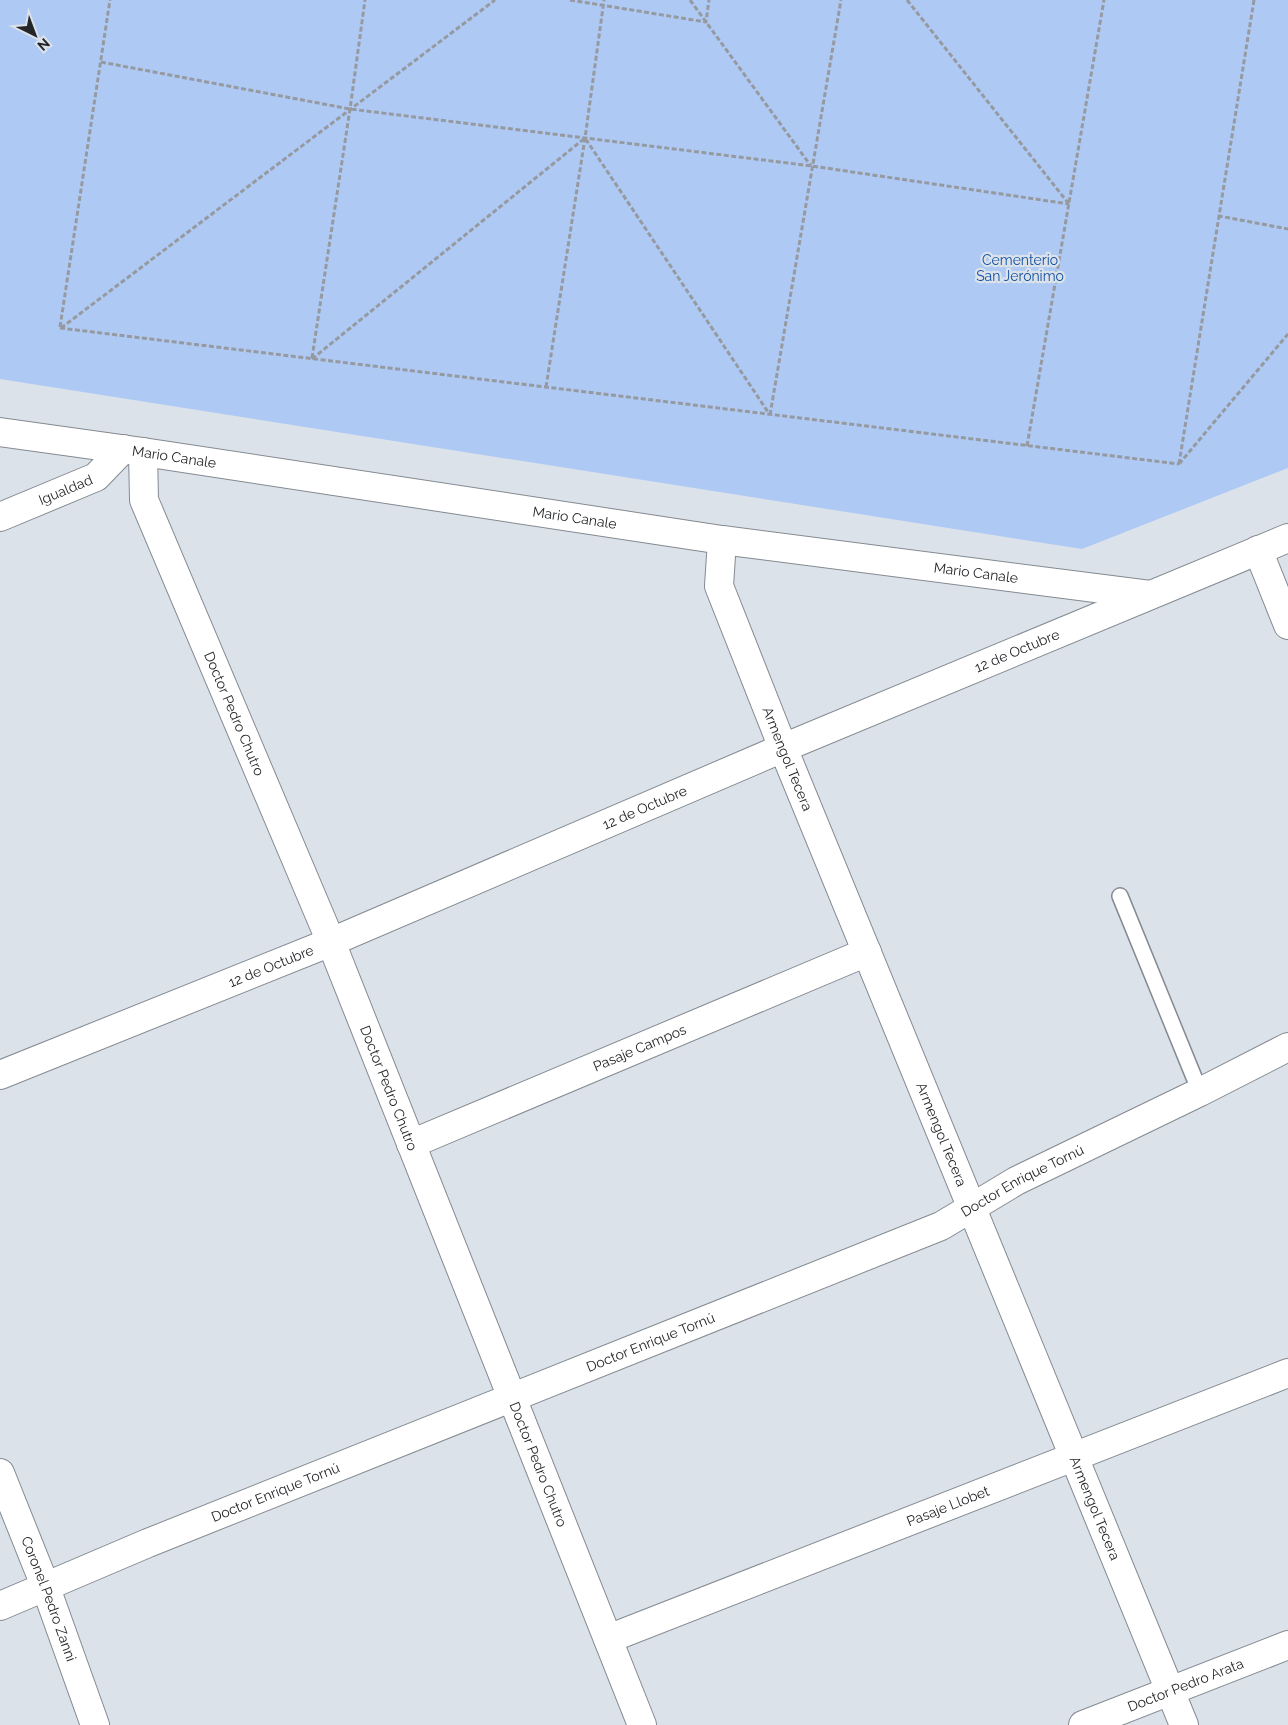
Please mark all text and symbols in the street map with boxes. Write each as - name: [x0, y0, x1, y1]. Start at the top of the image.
- north arrow: [10, 10, 60, 60]
- text: N: [34, 35, 53, 54]
- park label: Cementerio San Jerónimo: [976, 252, 1064, 284]
- street label: Mario Canale: [131, 443, 217, 471]
- street label: Igualdad: [36, 471, 95, 508]
- street label: Mario Canale: [532, 503, 618, 532]
- street label: Mario Canale: [933, 559, 1019, 586]
- street label: 12 de Octubre: [972, 626, 1062, 675]
- street label: Doctor Pedro Chutro: [201, 649, 268, 778]
- street label: Armengol Tecera: [760, 704, 816, 813]
- street label: 12 de Octubre: [600, 782, 689, 833]
- street label: 12 de Octubre: [226, 942, 316, 990]
- street label: Pasaje Campos: [591, 1021, 689, 1074]
- street label: Doctor Pedro Chutro: [357, 1023, 421, 1153]
- street label: Armengol Tecera: [913, 1080, 970, 1189]
- street label: Doctor Enrique Tornú: [958, 1142, 1086, 1220]
- street label: Doctor Enrique Tornú: [584, 1309, 717, 1375]
- street label: Doctor Pedro Chutro: [506, 1400, 570, 1529]
- street label: Armengol Tecera: [1067, 1454, 1123, 1562]
- street label: Doctor Enrique Tornú: [209, 1459, 342, 1525]
- street label: Pasaje Llobet: [904, 1483, 992, 1529]
- street label: Coronel Pedro Zanni: [18, 1534, 80, 1663]
- street label: Doctor Pedro Arata: [1125, 1655, 1246, 1715]

